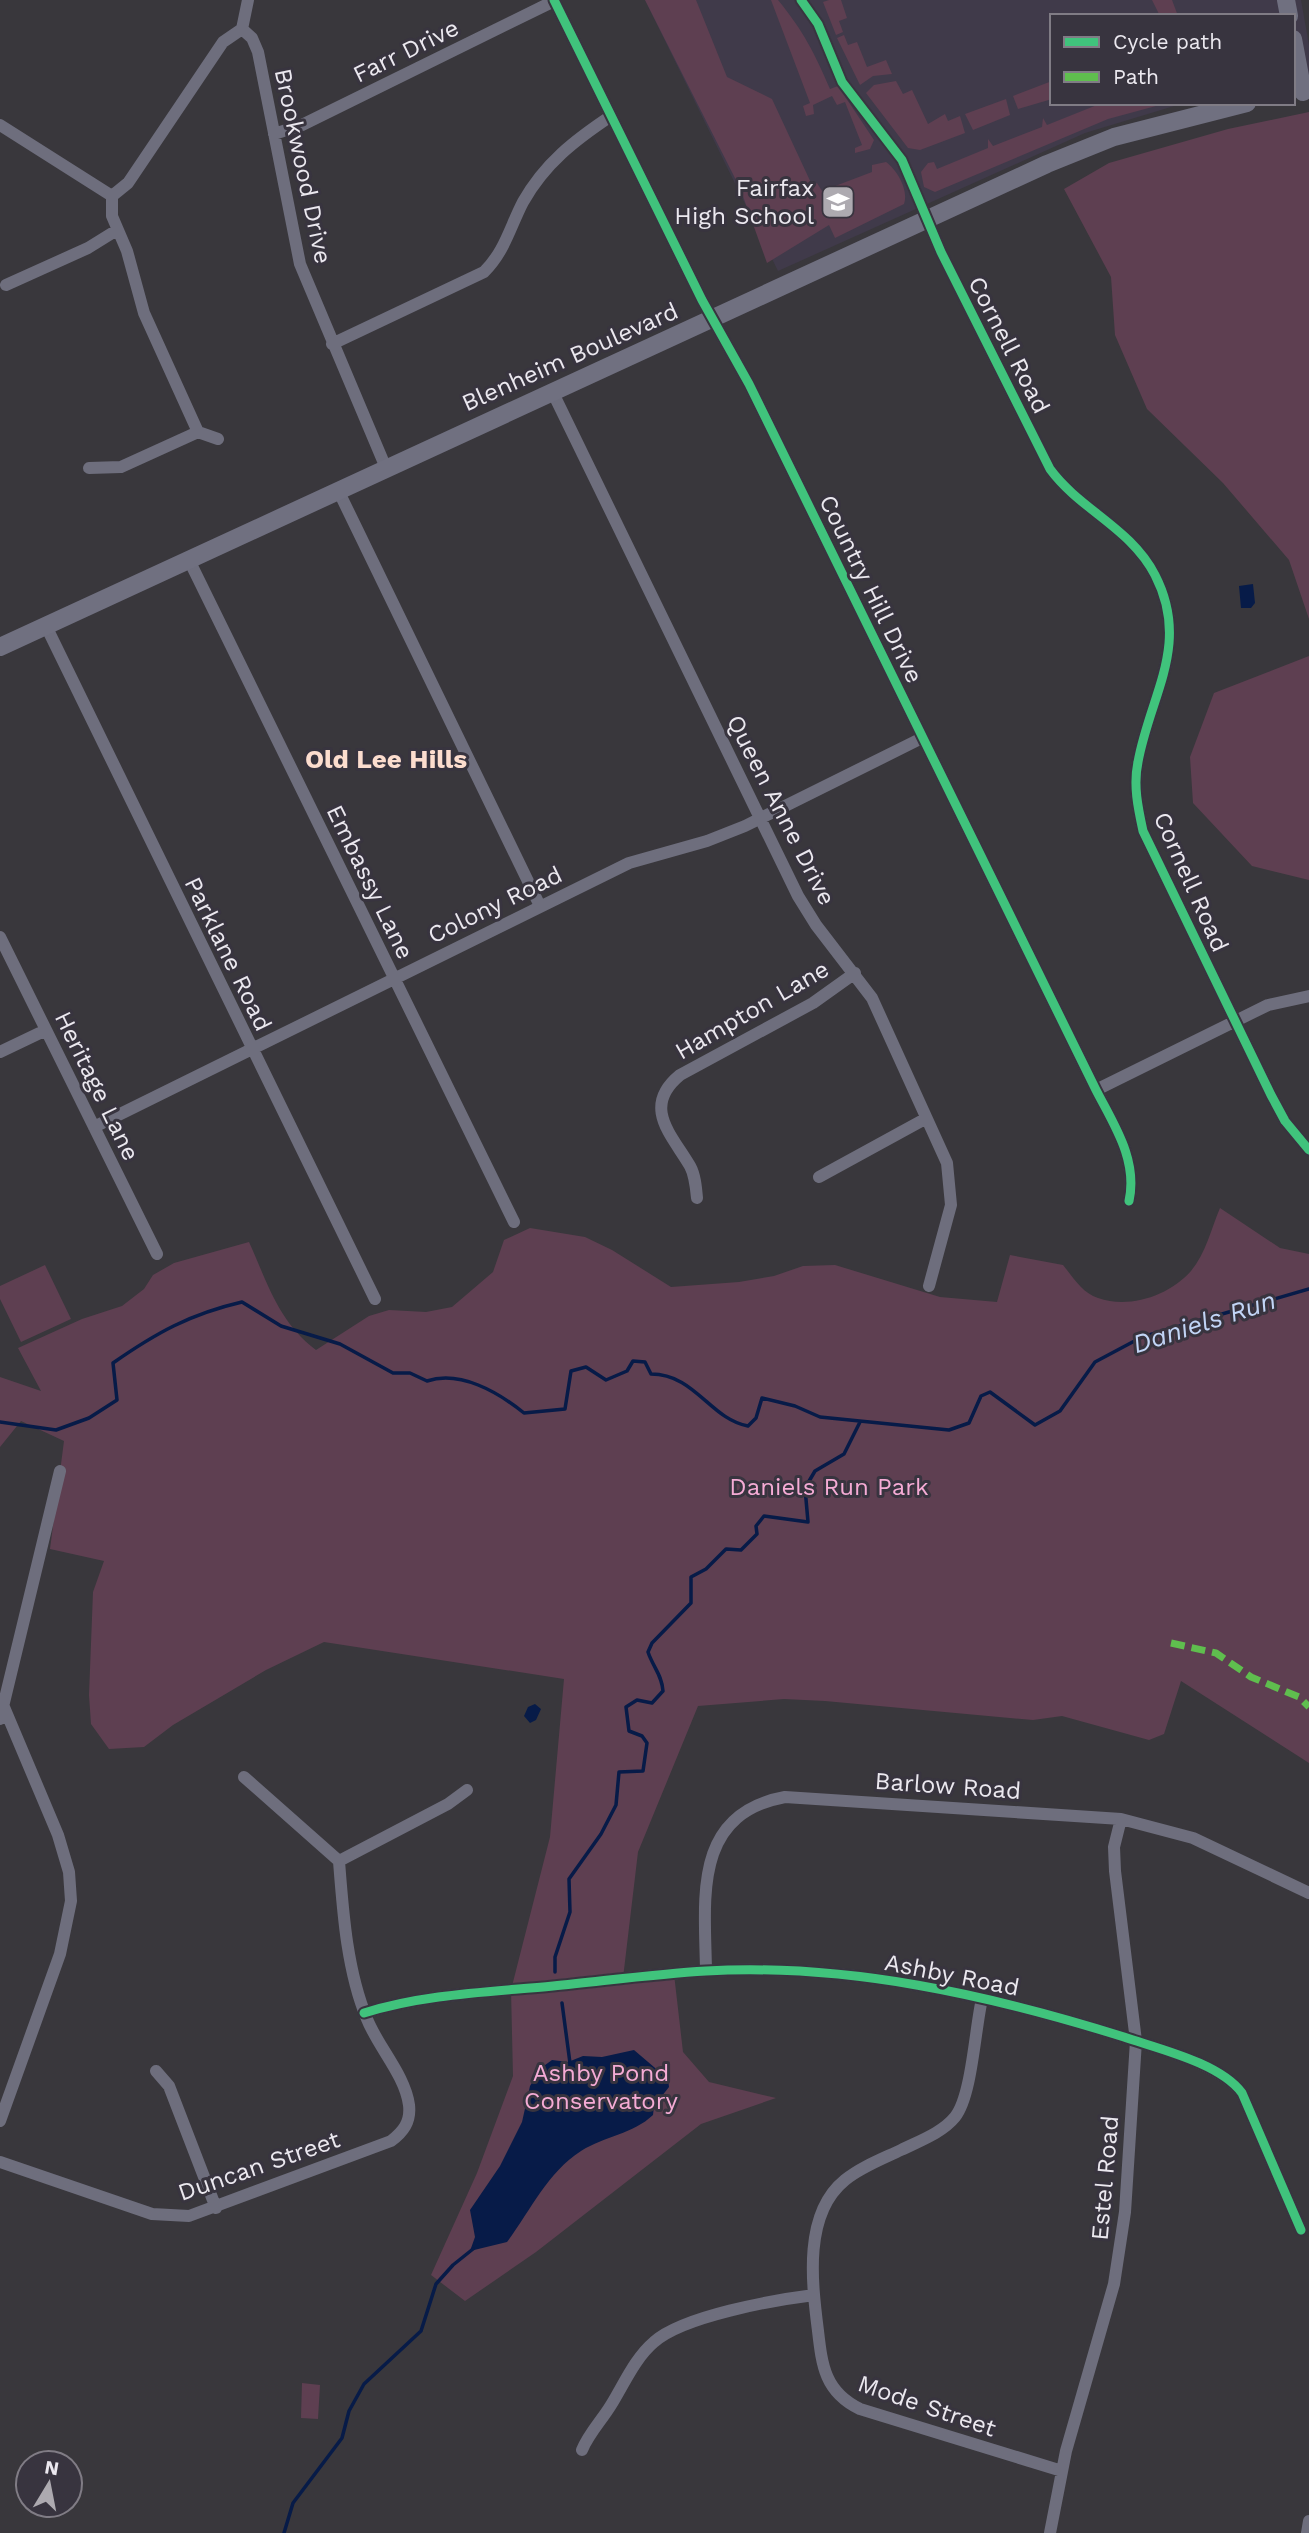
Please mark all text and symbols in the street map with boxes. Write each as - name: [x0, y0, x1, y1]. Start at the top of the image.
- street label: Farr Drive: [349, 13, 463, 89]
- legend: [1050, 14, 1295, 105]
- text: Cycle path: [1113, 29, 1222, 54]
- text: Path: [1113, 64, 1159, 89]
- street label: Brookwood Drive: [269, 66, 337, 266]
- place label: Fairfax High School: [674, 174, 815, 230]
- school or university icon: Fairfax High School: [819, 183, 857, 221]
- street label: Cornell Road: [962, 272, 1056, 418]
- street label: Blenheim Boulevard: [458, 297, 682, 417]
- street label: Country Hill Drive: [813, 490, 929, 688]
- street label: Queen Anne Drive: [721, 710, 841, 910]
- district label: Old Lee Hills: [305, 744, 467, 774]
- street label: Embassy Lane: [321, 800, 419, 964]
- street label: Cornell Road: [1148, 808, 1234, 956]
- street label: Colony Road: [423, 860, 567, 950]
- street label: Parklane Road: [179, 872, 277, 1036]
- street label: Hampton Lane: [670, 955, 834, 1065]
- street label: Heritage Lane: [49, 1007, 145, 1165]
- water label: Daniels Run: [1129, 1285, 1279, 1359]
- park label: Daniels Run Park: [729, 1473, 929, 1501]
- street label: Barlow Road: [874, 1767, 1022, 1805]
- street label: Ashby Road: [882, 1948, 1022, 2002]
- park label: Ashby Pond Conservatory: [524, 2059, 679, 2115]
- street label: Estel Road: [1086, 2114, 1124, 2242]
- street label: Duncan Street: [174, 2125, 344, 2207]
- street label: Mode Street: [854, 2369, 1000, 2443]
- north arrow: [14, 2449, 84, 2519]
- text: N: [43, 2455, 61, 2480]

